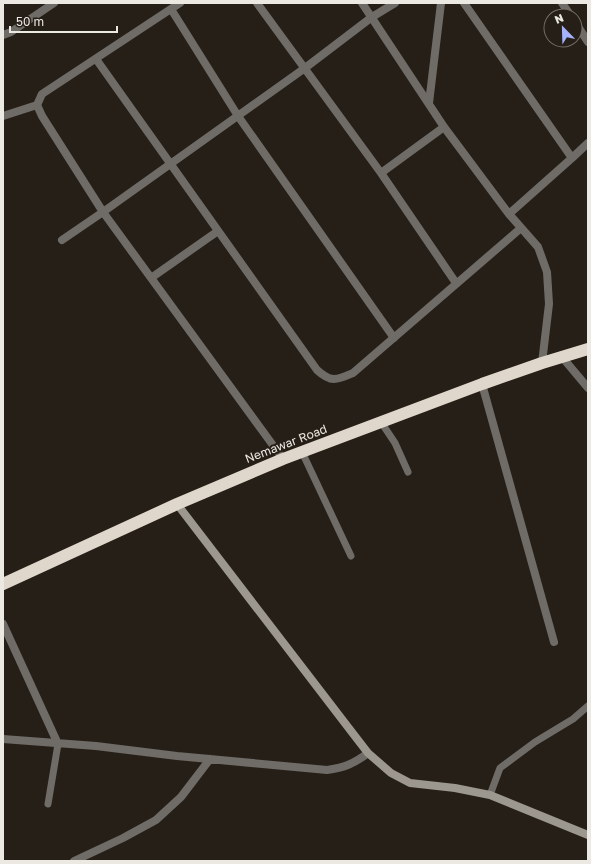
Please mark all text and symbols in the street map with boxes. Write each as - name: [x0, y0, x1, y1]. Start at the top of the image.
- scale bar: [10, 8, 117, 34]
- north arrow: [543, 8, 583, 48]
- text: N: [553, 11, 565, 26]
- text: 50 m: [16, 14, 44, 29]
- street label: Nemawar Road: [243, 421, 329, 466]

